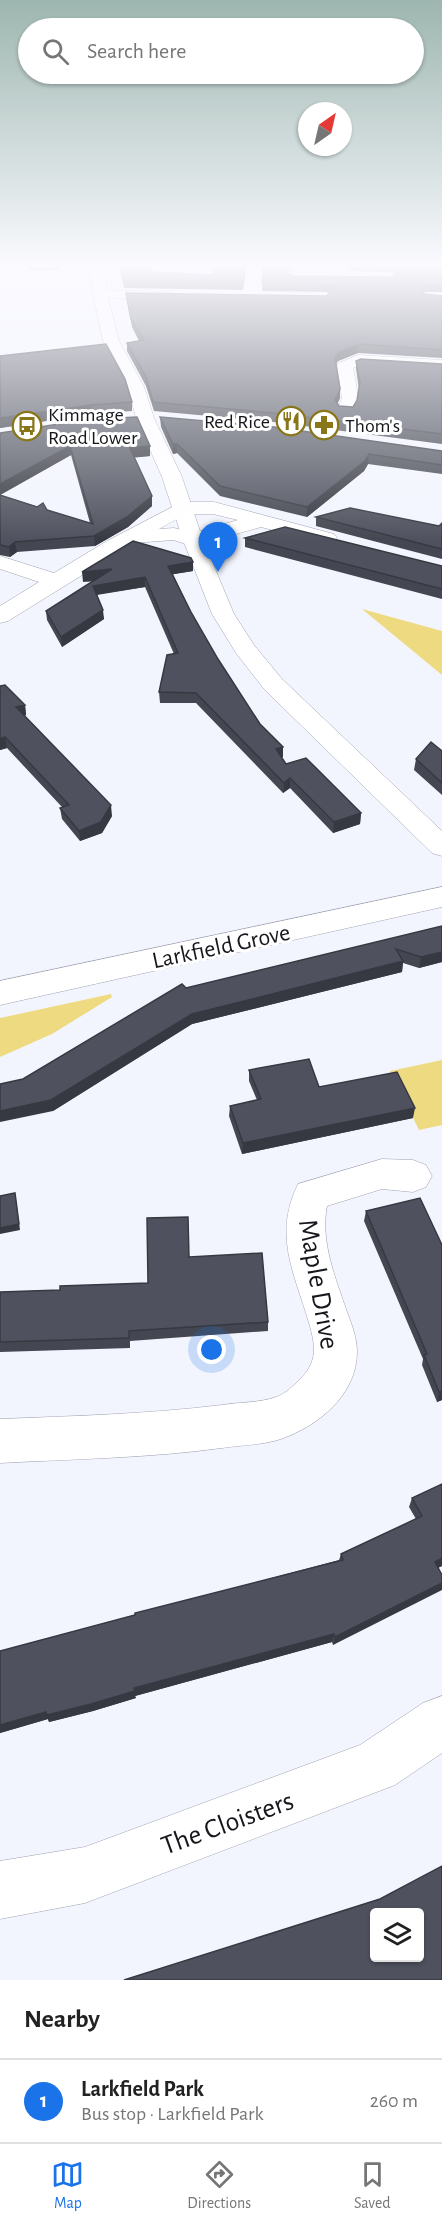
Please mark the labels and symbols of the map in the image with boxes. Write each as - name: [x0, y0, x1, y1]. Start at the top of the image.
- north arrow: [298, 102, 352, 156]
- place label: Kimmage Road Lower: [48, 405, 138, 448]
- restaurant icon: Red Rice: [275, 405, 307, 437]
- pharmacy icon: Thom's: [308, 409, 340, 441]
- bus stop icon: Kimmage Road Lower: [11, 410, 43, 442]
- place label: Red Rice: [204, 412, 270, 432]
- place label: Thom's: [345, 416, 400, 436]
- pin: 1: [198, 522, 238, 572]
- street label: Larkfield Grove: [150, 921, 292, 973]
- street label: Maple Drive: [293, 1217, 343, 1352]
- your location: [197, 1335, 226, 1364]
- street label: The Cloisters: [158, 1787, 298, 1861]

